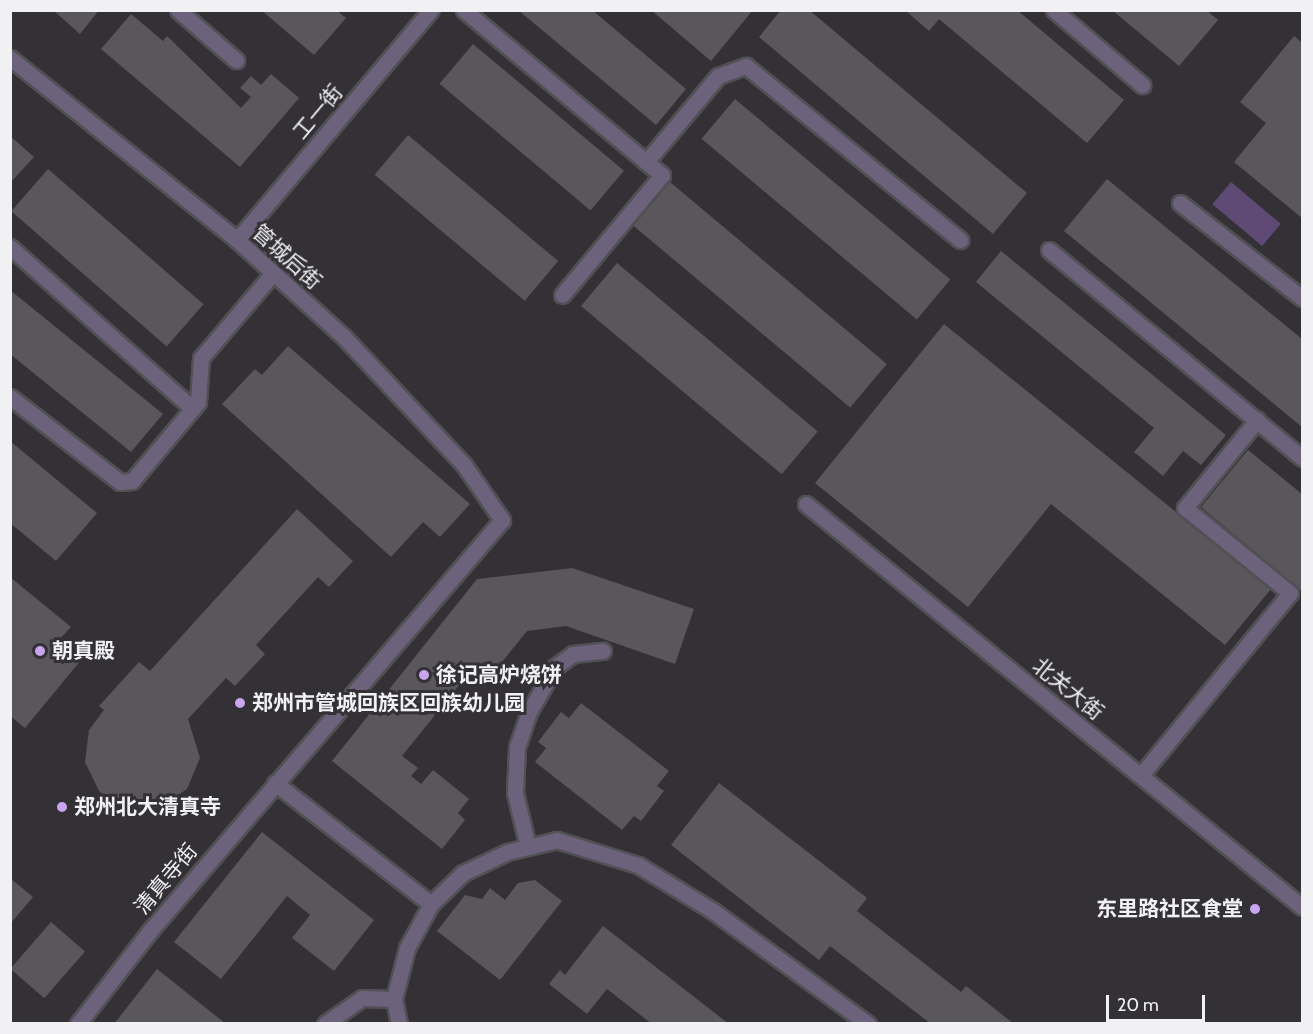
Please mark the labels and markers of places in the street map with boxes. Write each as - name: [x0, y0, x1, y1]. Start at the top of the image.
- place label: 朝真殿: [52, 638, 115, 664]
- marker: 朝真殿: [33, 644, 47, 658]
- place label: 徐记高炉烧饼: [436, 662, 562, 688]
- marker: 徐记高炉烧饼: [417, 668, 431, 682]
- place label: 郑州市管城回族区回族幼儿园: [252, 690, 525, 716]
- marker: 郑州市管城回族区回族幼儿园: [233, 696, 247, 710]
- place label: 郑州北大清真寺: [74, 794, 221, 820]
- marker: 郑州北大清真寺: [55, 800, 69, 814]
- place label: 东里路社区食堂: [1096, 896, 1243, 922]
- marker: 东里路社区食堂: [1248, 902, 1262, 916]

